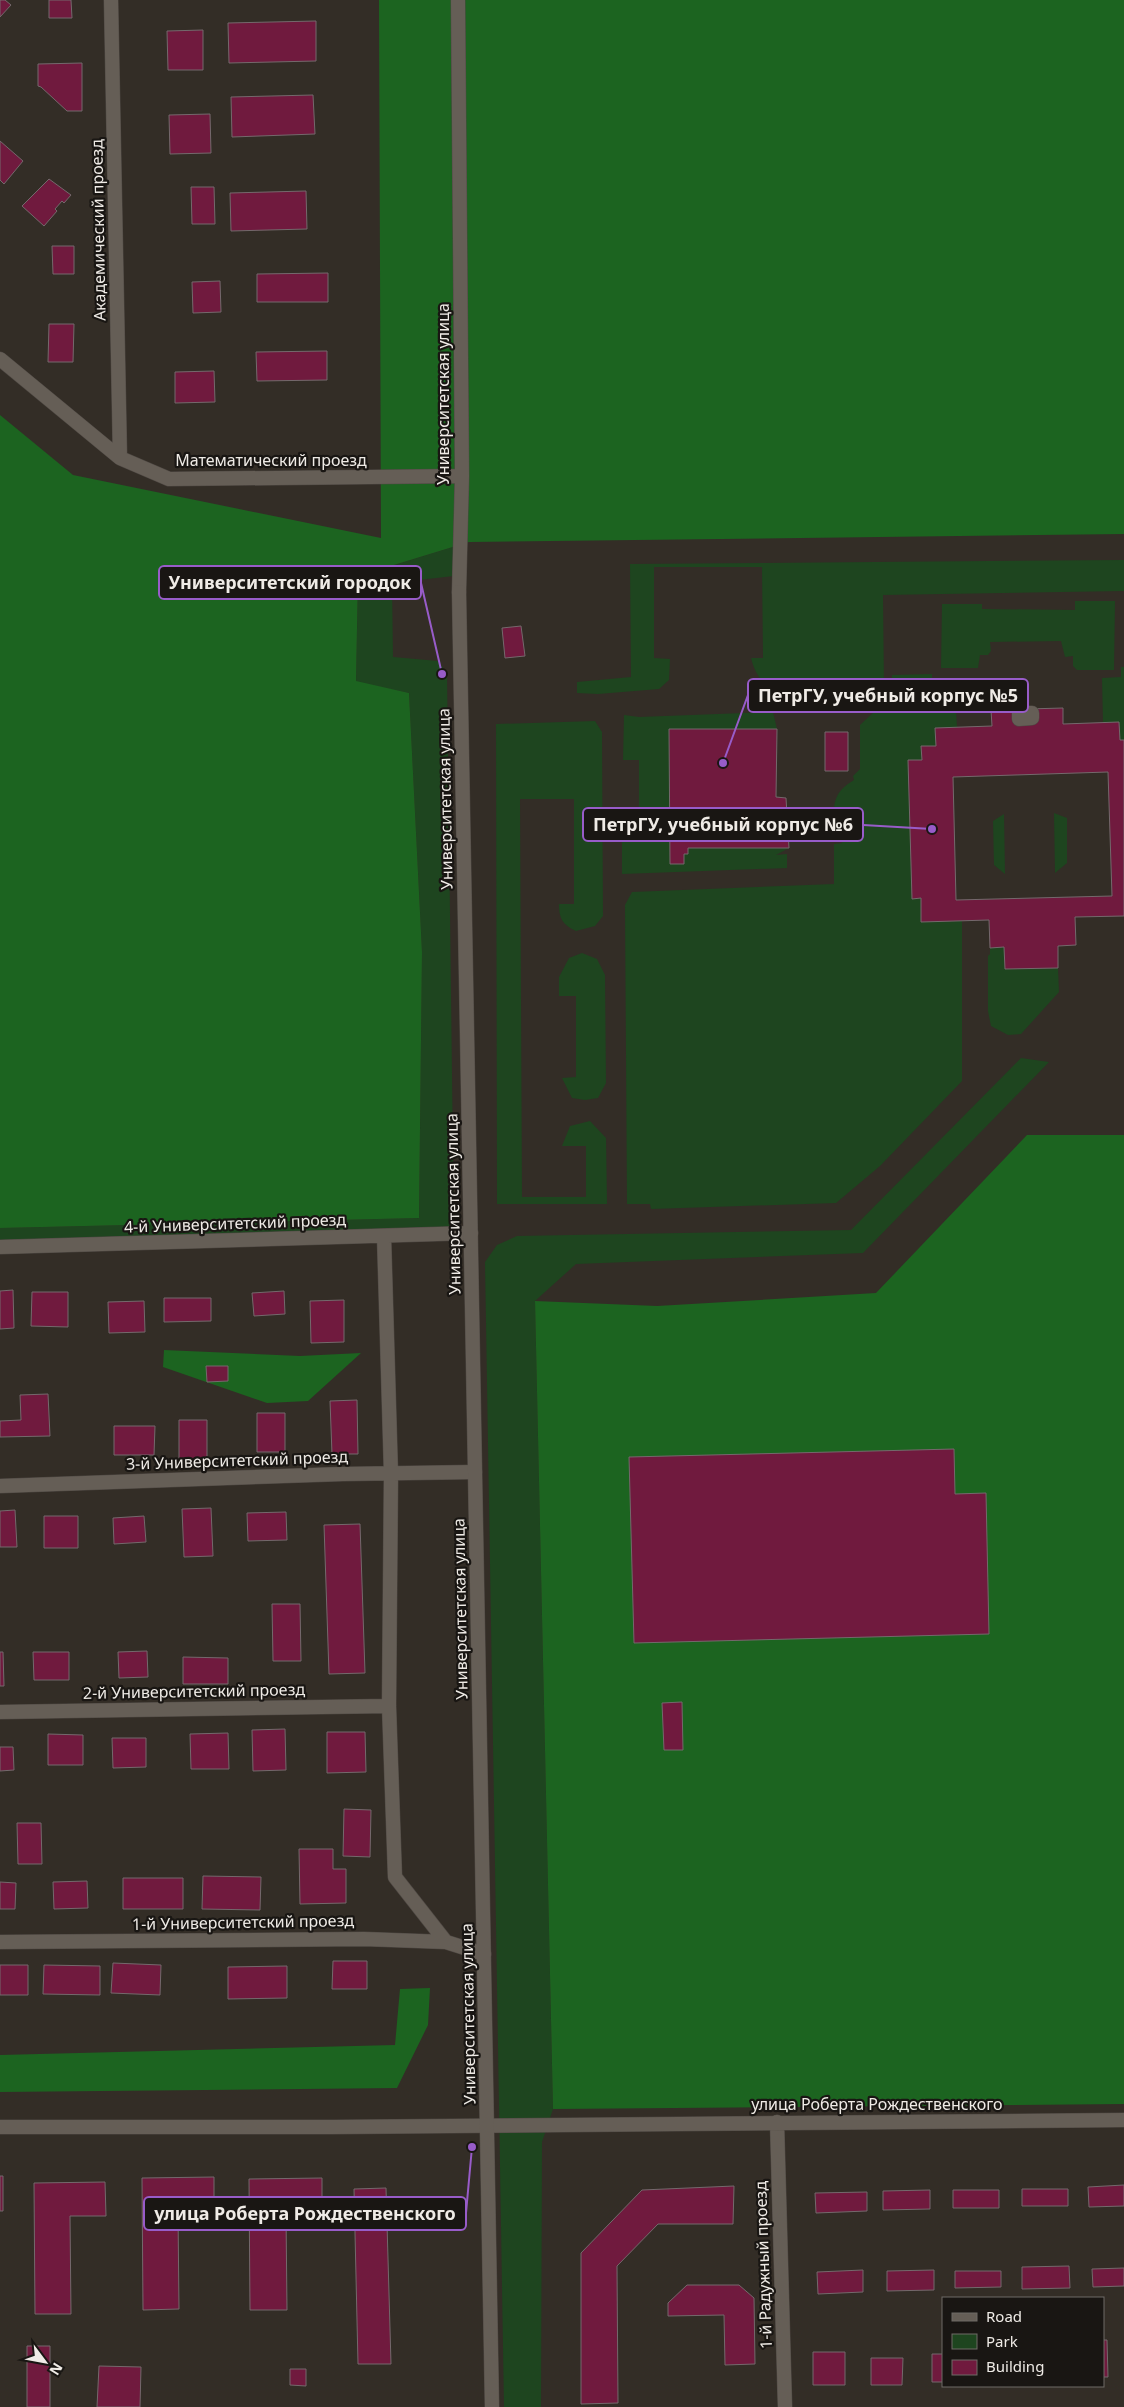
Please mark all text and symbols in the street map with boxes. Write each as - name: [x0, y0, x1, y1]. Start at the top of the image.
- street label: Академический проезд: [85, 139, 111, 321]
- street label: Университетская улица: [432, 303, 454, 485]
- street label: Математический проезд: [175, 449, 367, 471]
- callout: Университетский городок: [159, 566, 421, 599]
- text: Университетский городок: [169, 570, 411, 594]
- callout: ПетрГУ, учебный корпус №5: [748, 679, 1028, 712]
- text: ПетрГУ, учебный корпус №5: [758, 683, 1018, 707]
- street label: Университетская улица: [432, 708, 458, 890]
- callout: ПетрГУ, учебный корпус №6: [583, 808, 863, 841]
- text: ПетрГУ, учебный корпус №6: [593, 812, 853, 836]
- street label: Университетская улица: [440, 1113, 466, 1295]
- street label: 4-й Университетский проезд: [124, 1208, 347, 1238]
- street label: 3-й Университетский проезд: [126, 1445, 349, 1475]
- street label: Университетская улица: [447, 1518, 473, 1700]
- street label: 2-й Университетский проезд: [83, 1678, 306, 1704]
- street label: 1-й Университетский проезд: [132, 1909, 355, 1935]
- street label: Университетская улица: [455, 1923, 481, 2105]
- street label: улица Роберта Рождественского: [751, 2093, 1003, 2115]
- street label: 1-й Радужный проезд: [749, 2180, 777, 2349]
- callout: улица Роберта Рождественского: [144, 2197, 466, 2230]
- text: улица Роберта Рождественского: [153, 2201, 456, 2225]
- legend: [942, 2297, 1104, 2387]
- text: Road: [986, 2306, 1022, 2326]
- text: Park: [986, 2331, 1018, 2351]
- north arrow: [20, 2337, 70, 2387]
- text: Building: [986, 2356, 1044, 2376]
- text: N: [45, 2359, 68, 2379]

